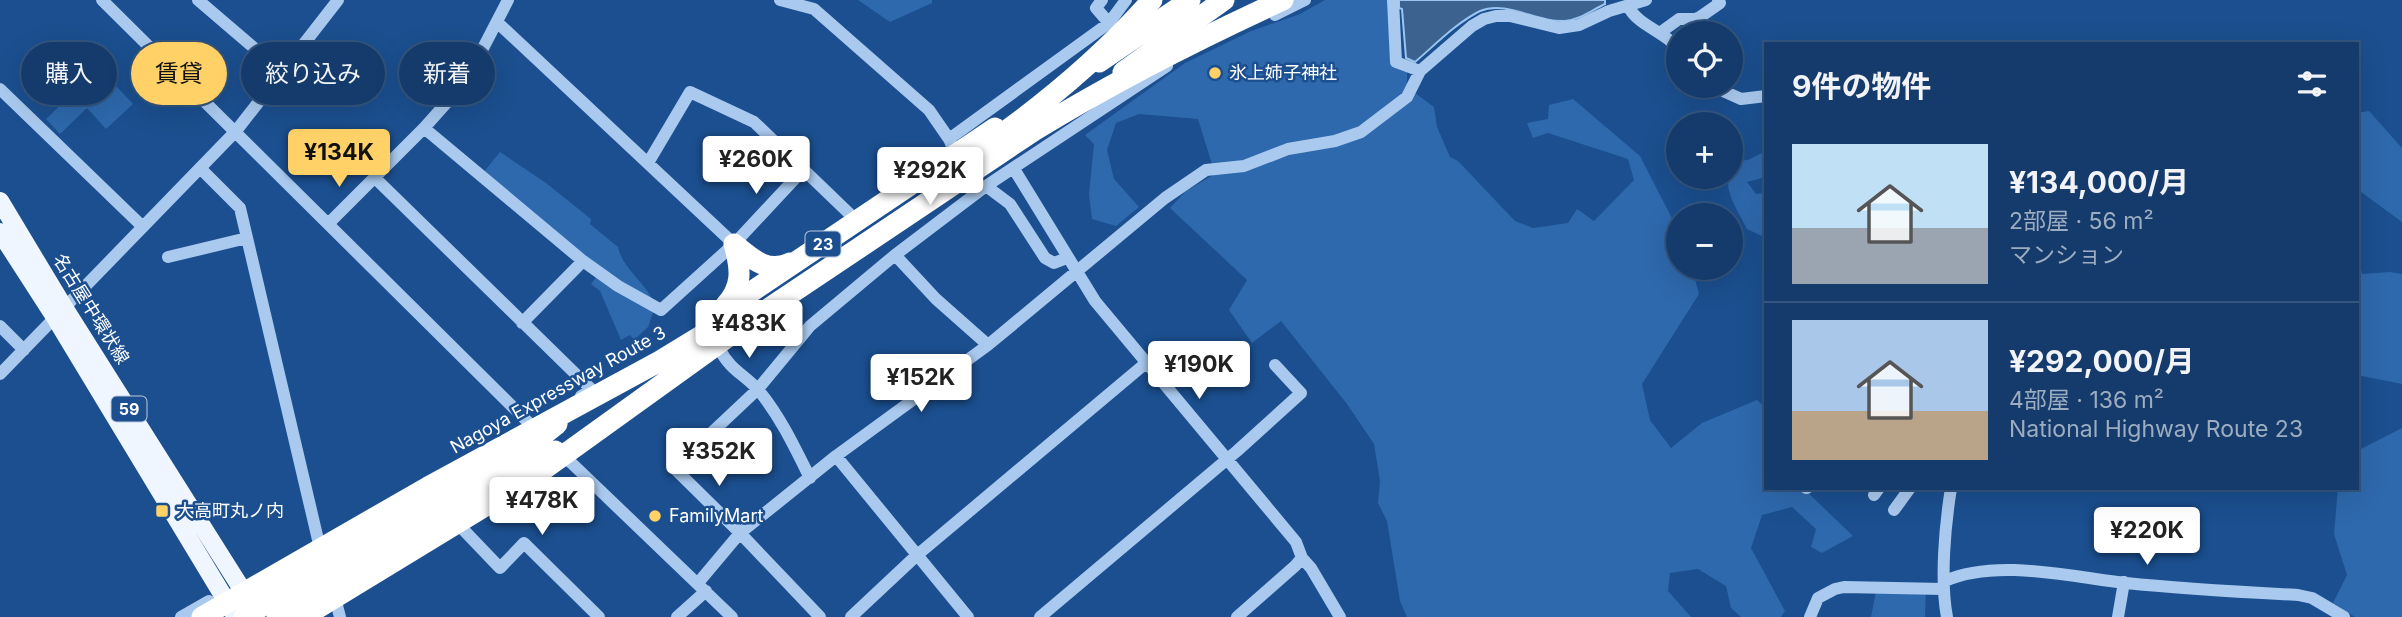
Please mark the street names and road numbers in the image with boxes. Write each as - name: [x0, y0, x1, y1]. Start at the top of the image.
- road number: 23: [806, 232, 840, 256]
- street label: 名古屋中環状線: [49, 250, 134, 368]
- street label: Nagoya Expressway Route 3: [446, 322, 669, 458]
- road number: 59: [111, 396, 146, 422]

